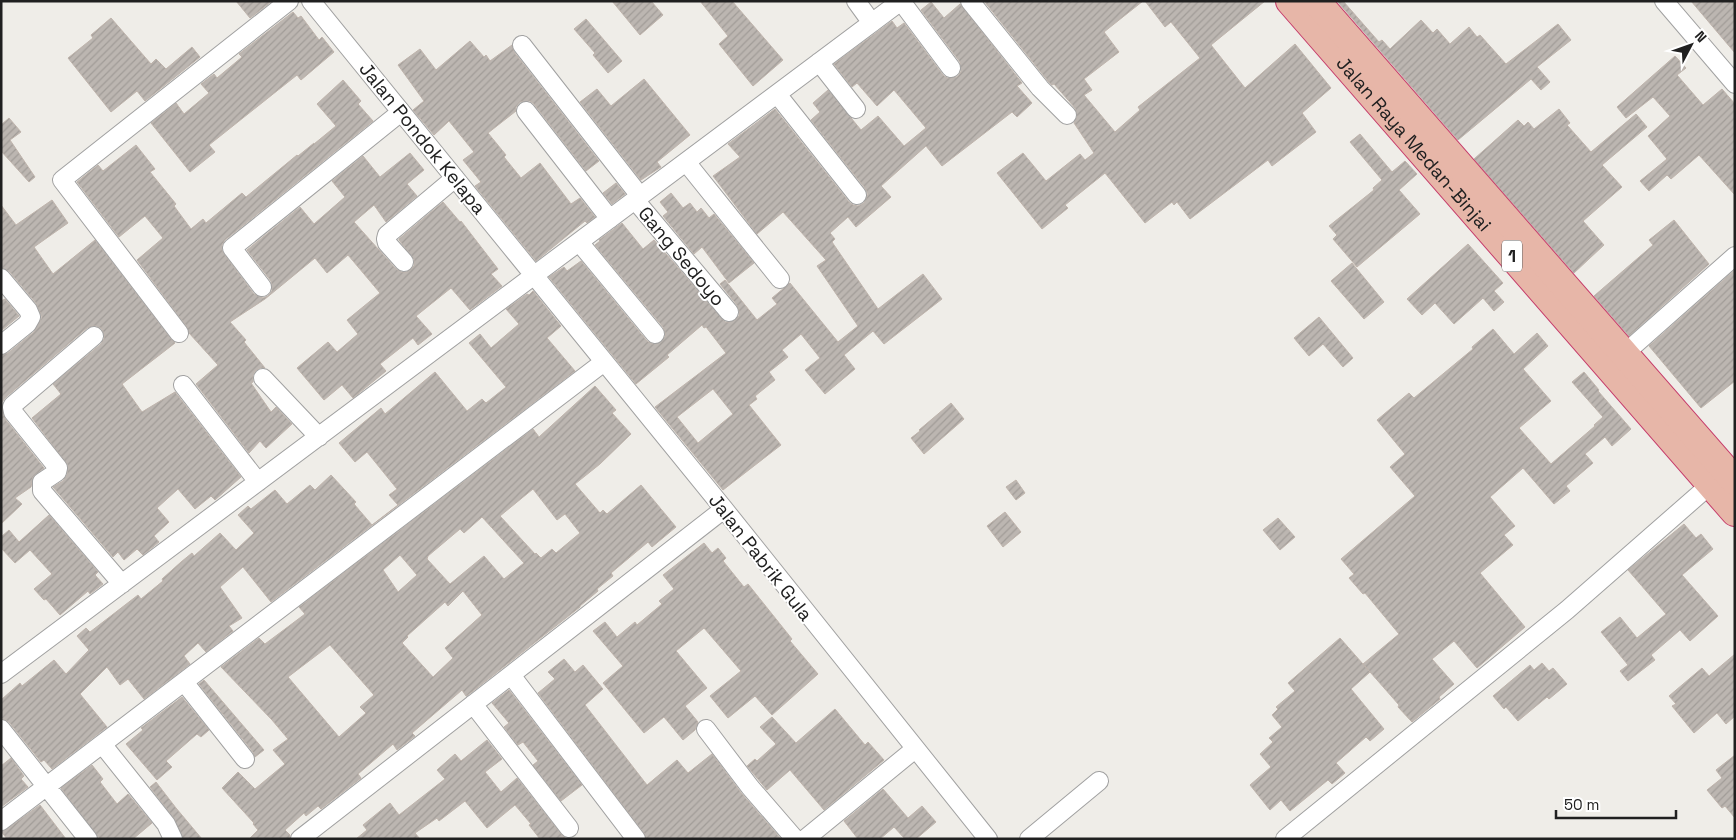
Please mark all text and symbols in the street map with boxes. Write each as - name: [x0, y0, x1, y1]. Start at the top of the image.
- north arrow: [1666, 20, 1716, 70]
- text: N: [1691, 27, 1711, 46]
- street label: Jalan Raya Medan-Binjai: [1331, 51, 1497, 237]
- street label: Jalan Pondok Kelapa: [354, 57, 492, 220]
- street label: Gang Sedoyo: [633, 201, 731, 311]
- road number: 1: [1502, 240, 1522, 272]
- street label: Jalan Pabrik Gula: [703, 489, 818, 626]
- scale bar: [1556, 788, 1676, 820]
- text: 50 m: [1564, 795, 1599, 814]

